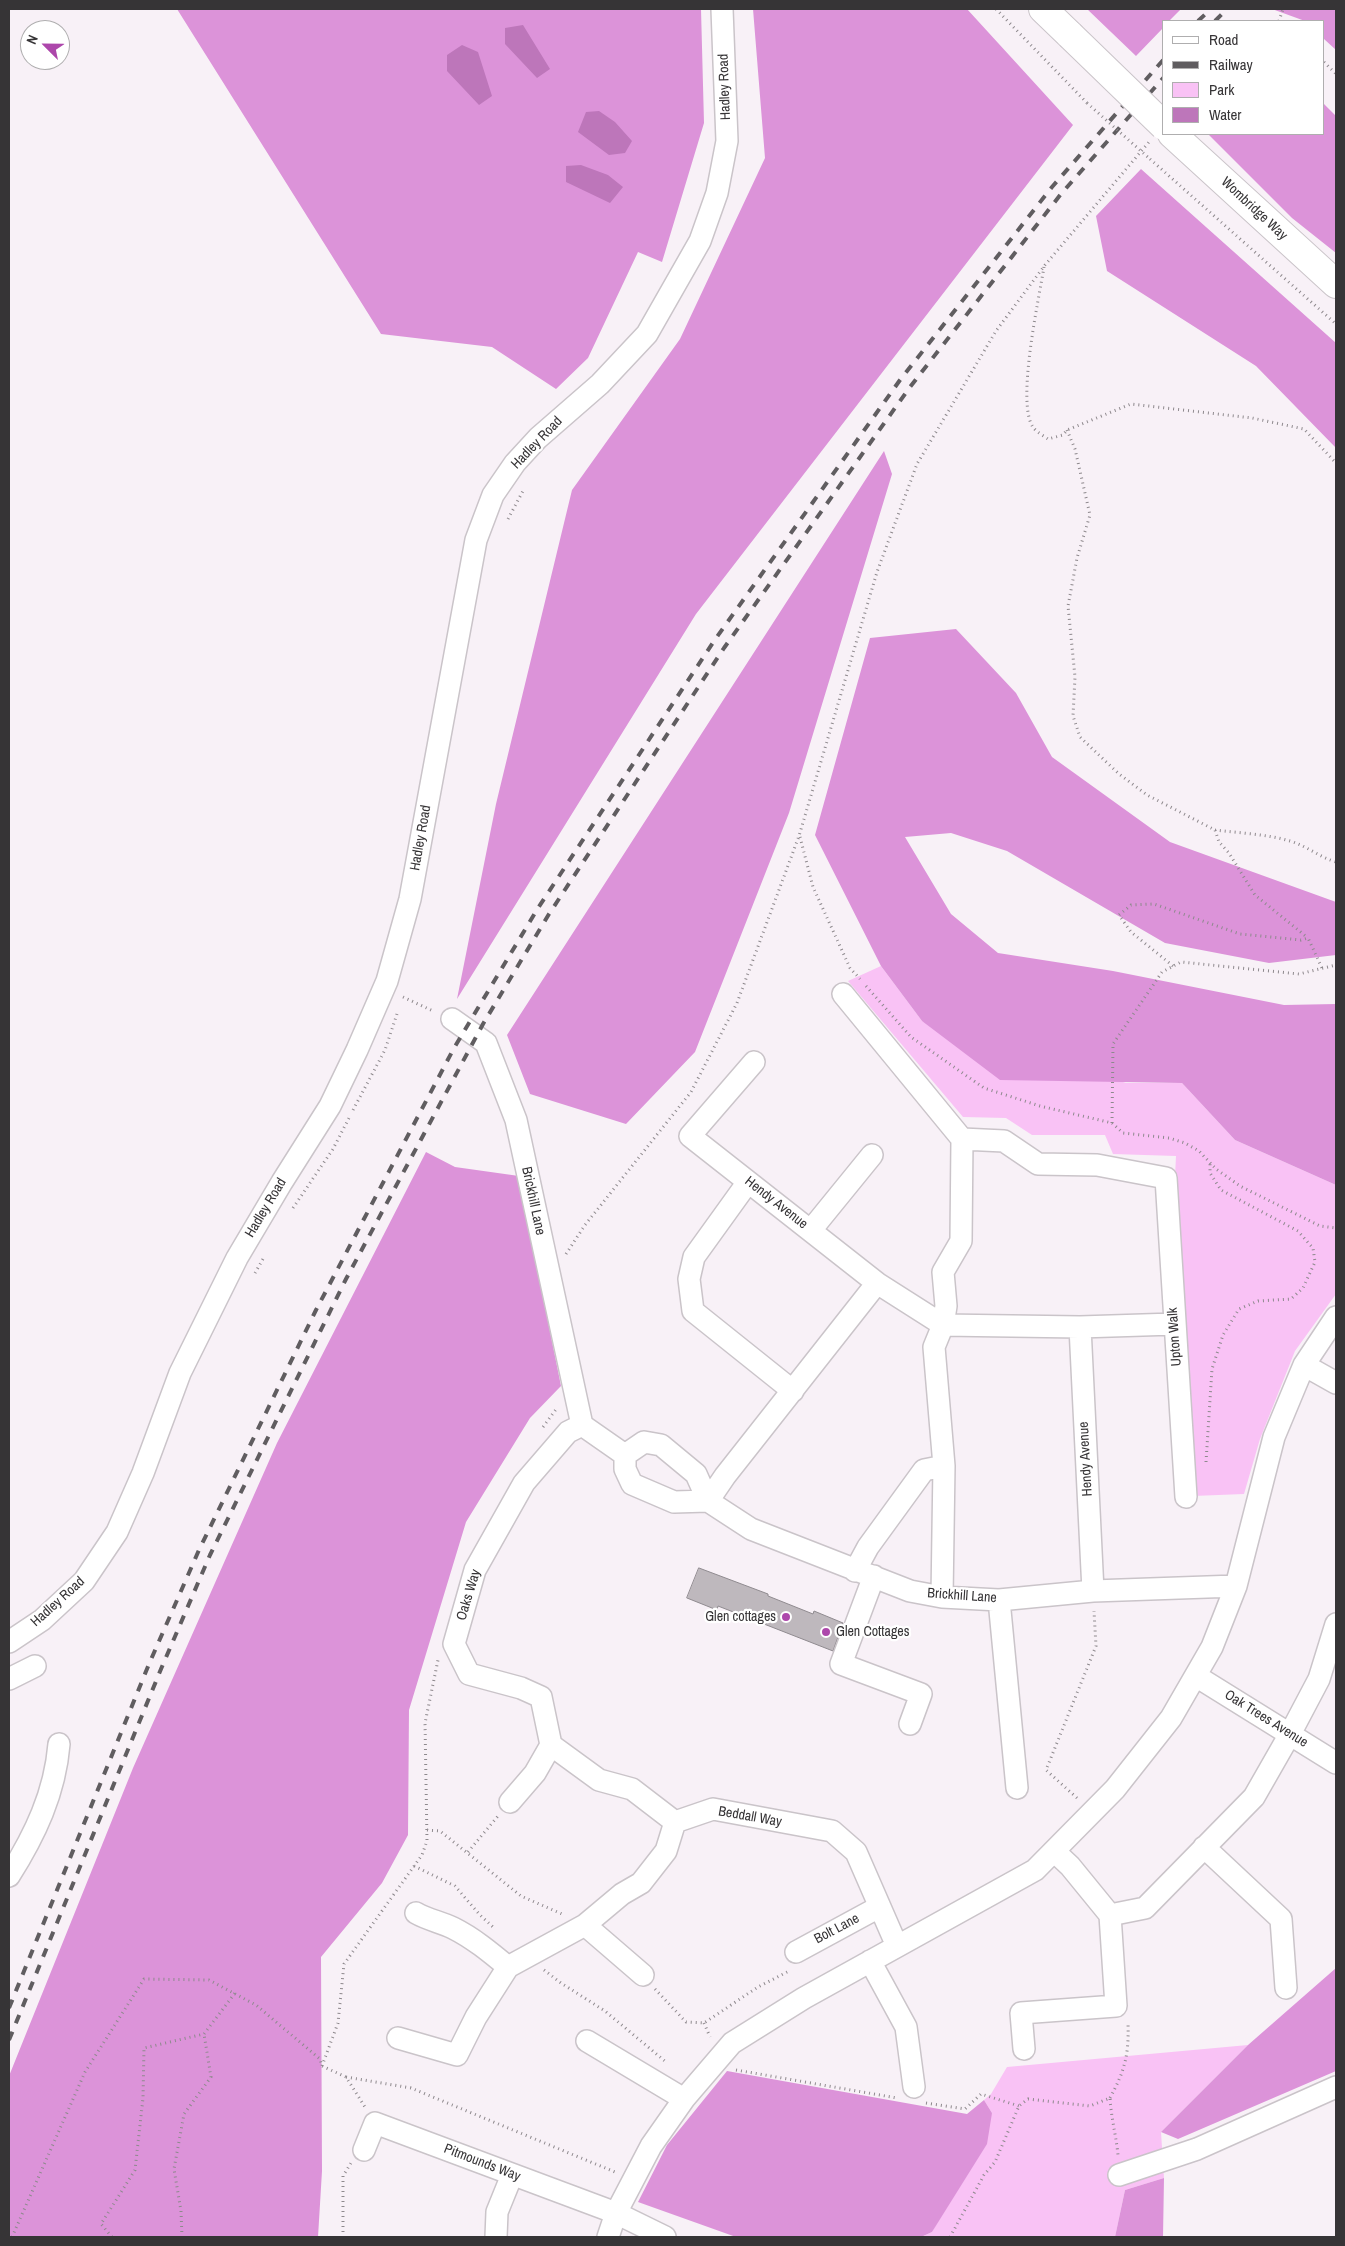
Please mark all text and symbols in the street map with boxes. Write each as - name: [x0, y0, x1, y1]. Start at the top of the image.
- north arrow: [20, 20, 70, 70]
- legend: [1162, 20, 1325, 135]
- text: Road: [1209, 29, 1238, 50]
- text: N: [22, 32, 42, 47]
- street label: Hadley Road: [715, 54, 735, 120]
- text: Railway: [1209, 54, 1253, 75]
- text: Park: [1209, 79, 1234, 100]
- text: Water: [1209, 104, 1241, 125]
- street label: Wombridge Way: [1217, 174, 1291, 244]
- street label: Hadley Road: [508, 413, 566, 473]
- street label: Hadley Road: [407, 804, 435, 872]
- street label: Brickhill Lane: [518, 1165, 548, 1237]
- street label: Hendy Avenue: [741, 1173, 811, 1233]
- street label: Hadley Road: [242, 1175, 290, 1241]
- street label: Upton Walk: [1165, 1307, 1185, 1367]
- street label: Hendy Avenue: [1076, 1421, 1096, 1497]
- street label: Oaks Way: [453, 1567, 485, 1623]
- street label: Hadley Road: [28, 1574, 88, 1630]
- street label: Brickhill Lane: [927, 1585, 997, 1607]
- place label: Glen cottages: [705, 1609, 776, 1625]
- marker: Glen cottages: [780, 1611, 792, 1623]
- place label: Glen Cottages: [836, 1624, 909, 1640]
- marker: Glen Cottages: [820, 1626, 832, 1638]
- street label: Oak Trees Avenue: [1221, 1687, 1311, 1751]
- street label: Beddall Way: [717, 1803, 783, 1831]
- street label: Bolt Lane: [812, 1910, 862, 1948]
- street label: Pitmounds Way: [441, 2141, 523, 2185]

